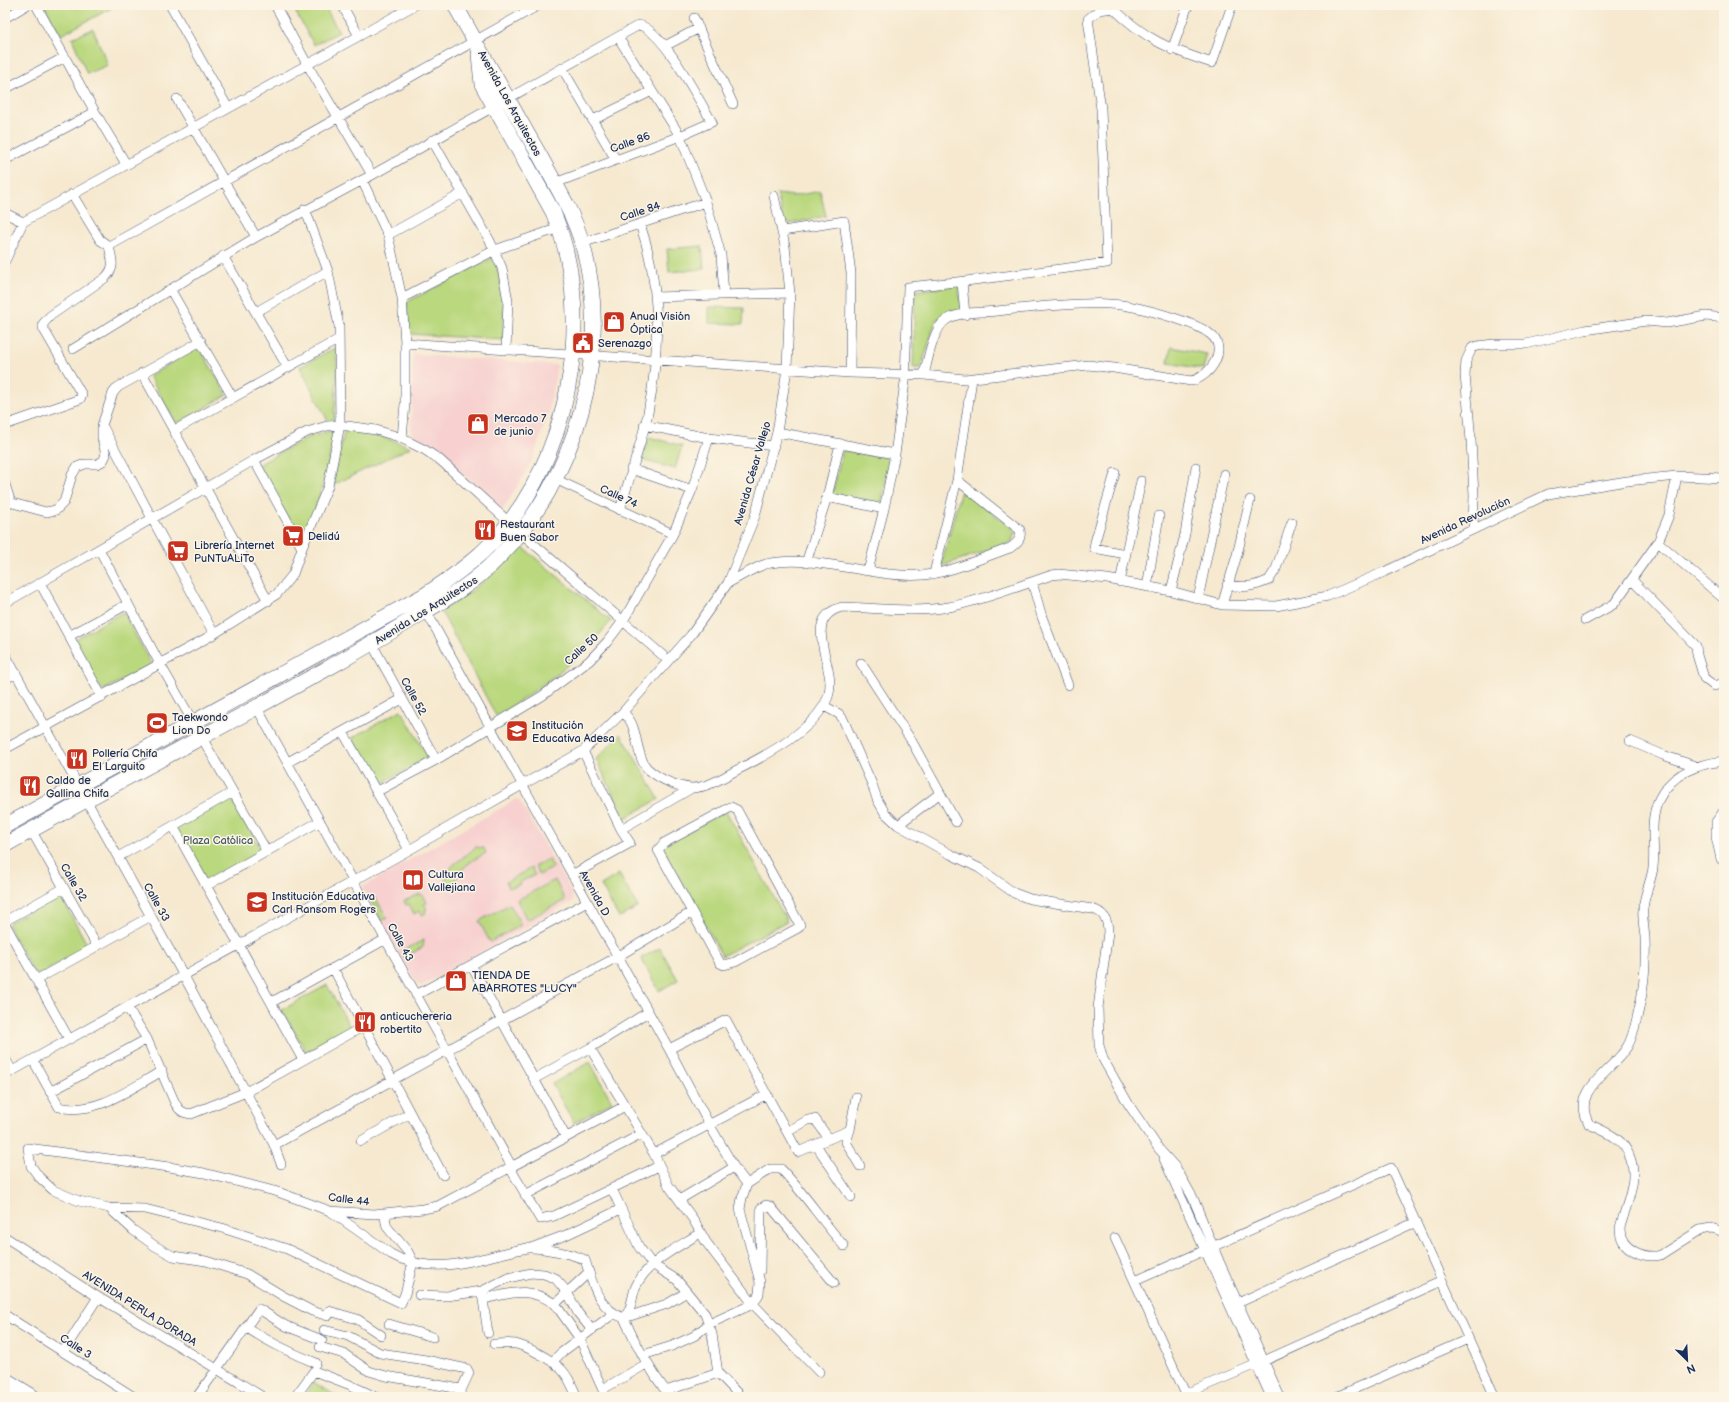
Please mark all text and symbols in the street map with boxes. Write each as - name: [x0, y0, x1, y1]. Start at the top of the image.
- street label: Avenida Los Arquitectos: [475, 48, 544, 159]
- street label: Calle 86: [608, 129, 652, 156]
- street label: Calle 84: [618, 199, 662, 224]
- shop icon: Anual Visión Óptica: [601, 309, 627, 335]
- place label: Anual Visión Óptica: [630, 310, 690, 336]
- public building icon: Serenazgo: [570, 330, 596, 356]
- place label: Serenazgo: [598, 337, 652, 350]
- shop icon: Mercado 7 de junio: [465, 411, 491, 437]
- place label: Mercado 7 de junio: [494, 412, 547, 438]
- street label: Avenida César Vallejo: [731, 420, 774, 527]
- street label: Calle 74: [598, 482, 640, 511]
- street label: Avenida Revolución: [1418, 494, 1512, 547]
- restaurant icon: Restaurant Buen Sabor: [472, 517, 498, 543]
- place label: Restaurant Buen Sabor: [500, 518, 559, 544]
- supermarket icon: Delidú: [280, 523, 306, 549]
- place label: Delidú: [308, 530, 340, 543]
- supermarket icon: Librería Internet PuNTuALiTo: [165, 538, 191, 564]
- place label: Librería Internet PuNTuALiTo: [194, 539, 275, 565]
- street label: Avenida Los Arquitectos: [372, 573, 481, 647]
- street label: Calle 50: [562, 630, 601, 668]
- street label: Calle 52: [398, 675, 429, 718]
- sports icon: Taekwondo Lion Do: [144, 710, 170, 736]
- place label: Taekwondo Lion Do: [172, 711, 228, 737]
- school or university icon: Institución Educativa Adesa: [504, 718, 530, 744]
- place label: Institución Educativa Adesa: [532, 719, 615, 745]
- restaurant icon: Pollería Chifa El Larguito: [64, 746, 90, 772]
- place label: Pollería Chifa El Larguito: [92, 747, 158, 773]
- restaurant icon: Caldo de Gallina Chifa: [17, 773, 43, 799]
- place label: Caldo de Gallina Chifa: [46, 774, 109, 800]
- park label: Plaza Católica: [183, 834, 253, 847]
- street label: Calle 32: [58, 861, 90, 904]
- library icon: Cultura Vallejiana: [400, 867, 426, 893]
- place label: Cultura Vallejiana: [428, 868, 475, 894]
- street label: Avenida D: [577, 868, 612, 918]
- street label: Calle 33: [141, 881, 173, 924]
- school or university icon: Institución Educativa Carl Ransom Rogers: [244, 889, 270, 915]
- place label: Institución Educativa Carl Ransom Rogers: [272, 890, 376, 916]
- street label: Calle 43: [385, 921, 417, 964]
- shop icon: TIENDA DE ABARROTES "LUCY": [443, 968, 469, 994]
- place label: TIENDA DE ABARROTES "LUCY": [472, 969, 577, 995]
- restaurant icon: anticuchereria robertito: [352, 1009, 378, 1035]
- place label: anticuchereria robertito: [380, 1010, 452, 1036]
- street label: Calle 44: [327, 1190, 371, 1209]
- street label: AVENIDA PERLA DORADA: [80, 1268, 199, 1349]
- street label: Calle 3: [57, 1331, 94, 1362]
- north arrow: [1667, 1340, 1707, 1380]
- text: N: [1684, 1361, 1697, 1376]

